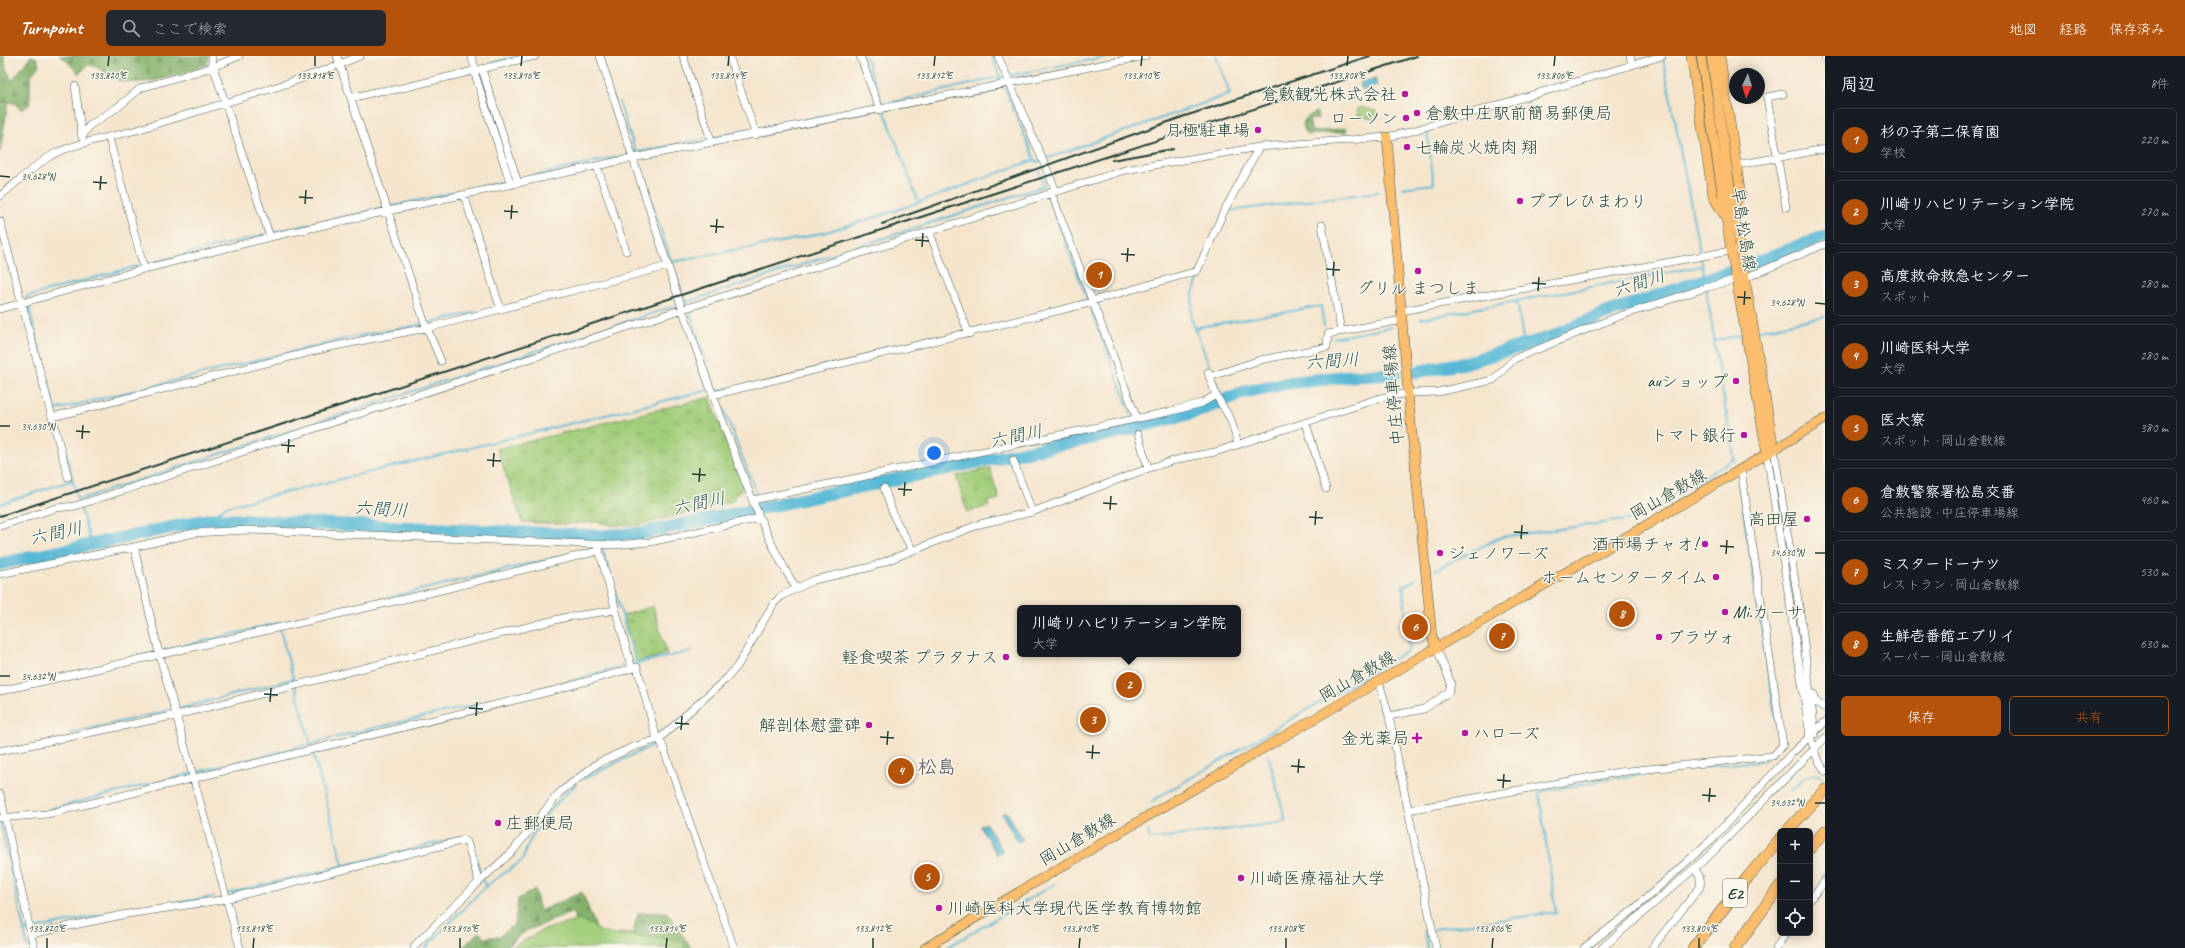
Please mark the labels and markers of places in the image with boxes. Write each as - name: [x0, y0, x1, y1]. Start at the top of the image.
- place label: 倉敷観光株式会社: [1261, 84, 1397, 105]
- marker: 倉敷観光株式会社: [1400, 89, 1410, 99]
- place label: 倉敷中庄駅前簡易郵便局: [1425, 103, 1612, 124]
- place label: ローソン: [1330, 108, 1398, 129]
- marker: 倉敷中庄駅前簡易郵便局: [1412, 108, 1422, 118]
- marker: ローソン: [1401, 113, 1411, 123]
- place label: 月極駐車場: [1165, 120, 1250, 141]
- marker: 月極駐車場: [1253, 125, 1263, 135]
- place label: 七輪炭火焼肉 翔: [1415, 137, 1538, 158]
- marker: 七輪炭火焼肉 翔: [1402, 142, 1412, 152]
- place label: ププレひまわり: [1528, 191, 1647, 212]
- marker: ププレひまわり: [1515, 196, 1525, 206]
- pin: 1: [1086, 260, 1112, 290]
- marker: グリル まつしま: [1413, 266, 1423, 276]
- place label: グリル まつしま: [1356, 278, 1480, 299]
- place label: auショップ: [1647, 371, 1728, 392]
- marker: auショップ: [1731, 376, 1741, 386]
- place label: トマト銀行: [1651, 425, 1736, 446]
- marker: トマト銀行: [1739, 430, 1749, 440]
- place label: 高田屋: [1748, 509, 1799, 530]
- marker: 高田屋: [1802, 514, 1812, 524]
- place label: 酒市場チャオ!: [1592, 534, 1700, 555]
- marker: 酒市場チャオ!: [1700, 539, 1710, 549]
- place label: ジェノワーズ: [1448, 543, 1549, 564]
- marker: ジェノワーズ: [1435, 548, 1445, 558]
- place label: ホームセンタータイム: [1541, 567, 1708, 588]
- marker: ホームセンタータイム: [1711, 572, 1721, 582]
- pin: 8: [1609, 599, 1635, 629]
- place label: Mi.カーサ: [1733, 602, 1804, 623]
- marker: Mi.カーサ: [1720, 607, 1730, 617]
- pin: 6: [1402, 612, 1428, 642]
- pin: 7: [1489, 621, 1515, 651]
- place label: ブラヴォ: [1667, 627, 1735, 648]
- marker: ブラヴォ: [1654, 632, 1664, 642]
- place label: 軽食喫茶 プラタナス: [842, 647, 998, 668]
- marker: 軽食喫茶 プラタナス: [1001, 652, 1011, 662]
- pin: 2: [1116, 670, 1142, 700]
- pin: 3: [1080, 705, 1106, 735]
- place label: 解剖体慰霊碑: [759, 715, 861, 736]
- marker: 解剖体慰霊碑: [864, 720, 874, 730]
- place label: ハローズ: [1473, 723, 1540, 744]
- place label: 金光薬局: [1341, 728, 1409, 749]
- marker: ハローズ: [1460, 728, 1470, 738]
- marker: 金光薬局: [1412, 733, 1422, 743]
- pin: 4: [888, 756, 914, 786]
- place label: 庄郵便局: [506, 813, 574, 834]
- marker: 庄郵便局: [493, 818, 503, 828]
- pin: 5: [914, 862, 940, 892]
- place label: 川崎医療福祉大学: [1249, 868, 1385, 889]
- marker: 川崎医療福祉大学: [1236, 873, 1246, 883]
- place label: 川崎医科大学現代医学教育博物館: [947, 898, 1202, 919]
- marker: 川崎医科大学現代医学教育博物館: [934, 903, 944, 913]

